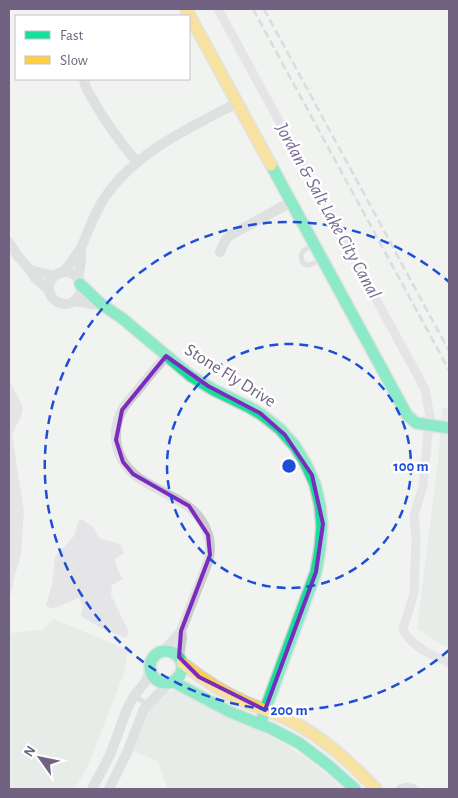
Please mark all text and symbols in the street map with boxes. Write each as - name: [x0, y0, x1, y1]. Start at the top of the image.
- legend: [15, 15, 190, 80]
- text: Fast: [60, 28, 84, 43]
- text: Slow: [60, 53, 88, 68]
- water label: Jordan & Salt Lake City Canal: [271, 119, 384, 302]
- street label: Stone Fly Drive: [181, 341, 279, 411]
- centre of rings: [280, 457, 298, 475]
- text: 100 m: [393, 459, 429, 474]
- text: 200 m: [270, 703, 308, 718]
- north arrow: [15, 733, 65, 783]
- text: N: [21, 744, 38, 759]

